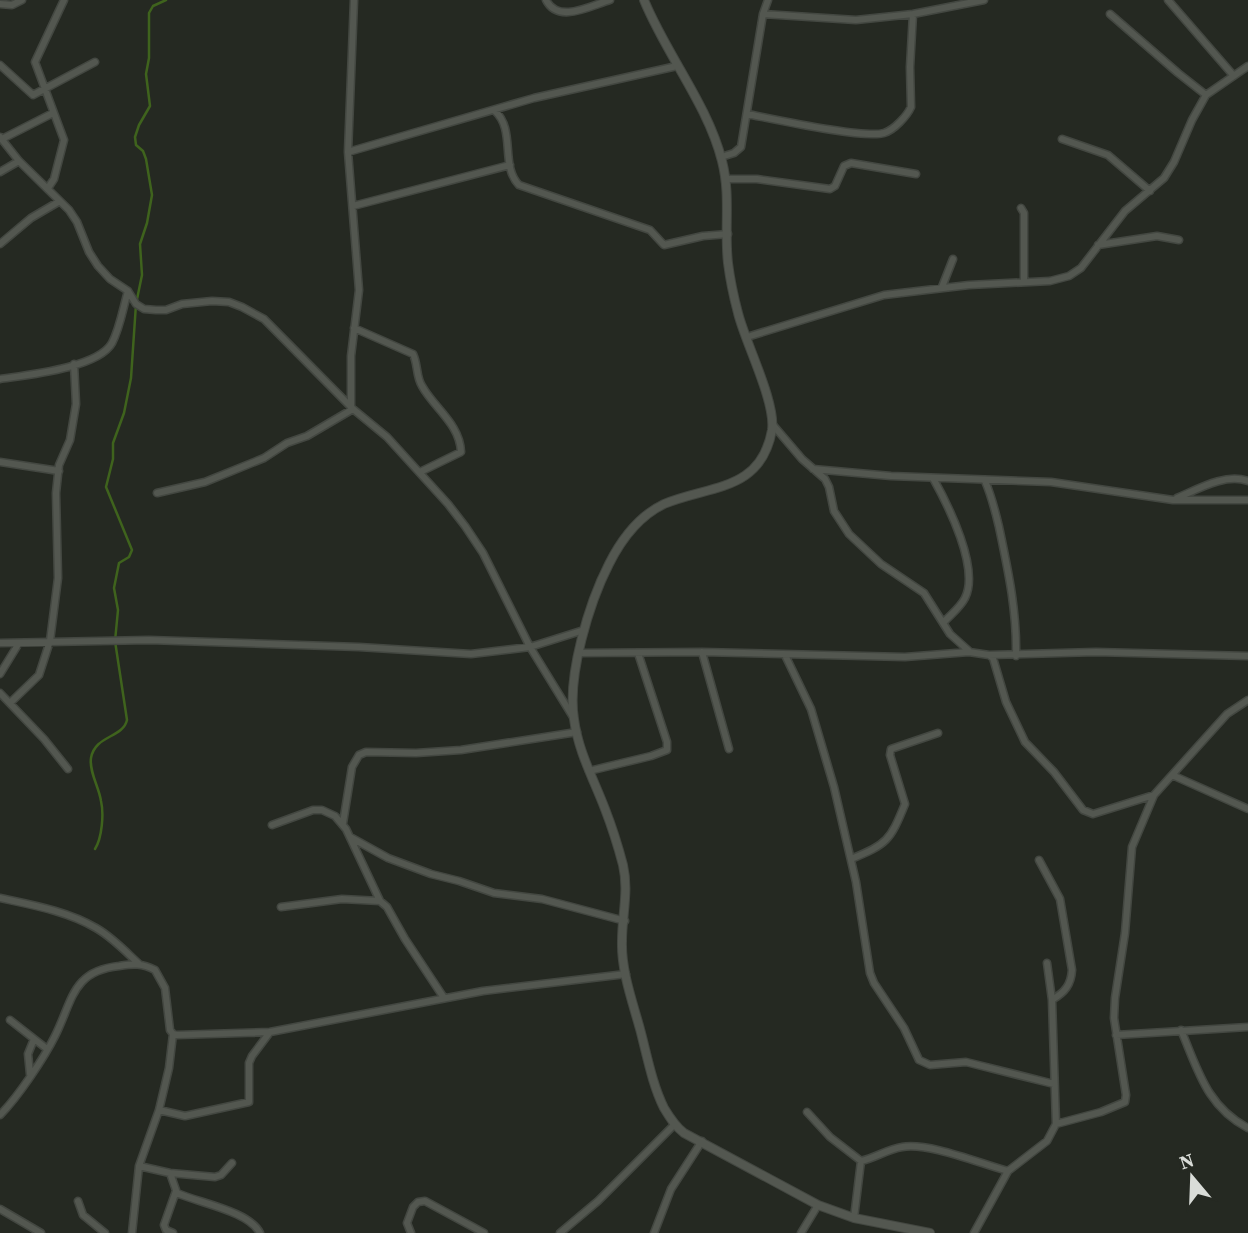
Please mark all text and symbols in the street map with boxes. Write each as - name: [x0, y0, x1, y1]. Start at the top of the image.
- north arrow: [1157, 1142, 1227, 1212]
- text: N: [1176, 1146, 1197, 1175]

